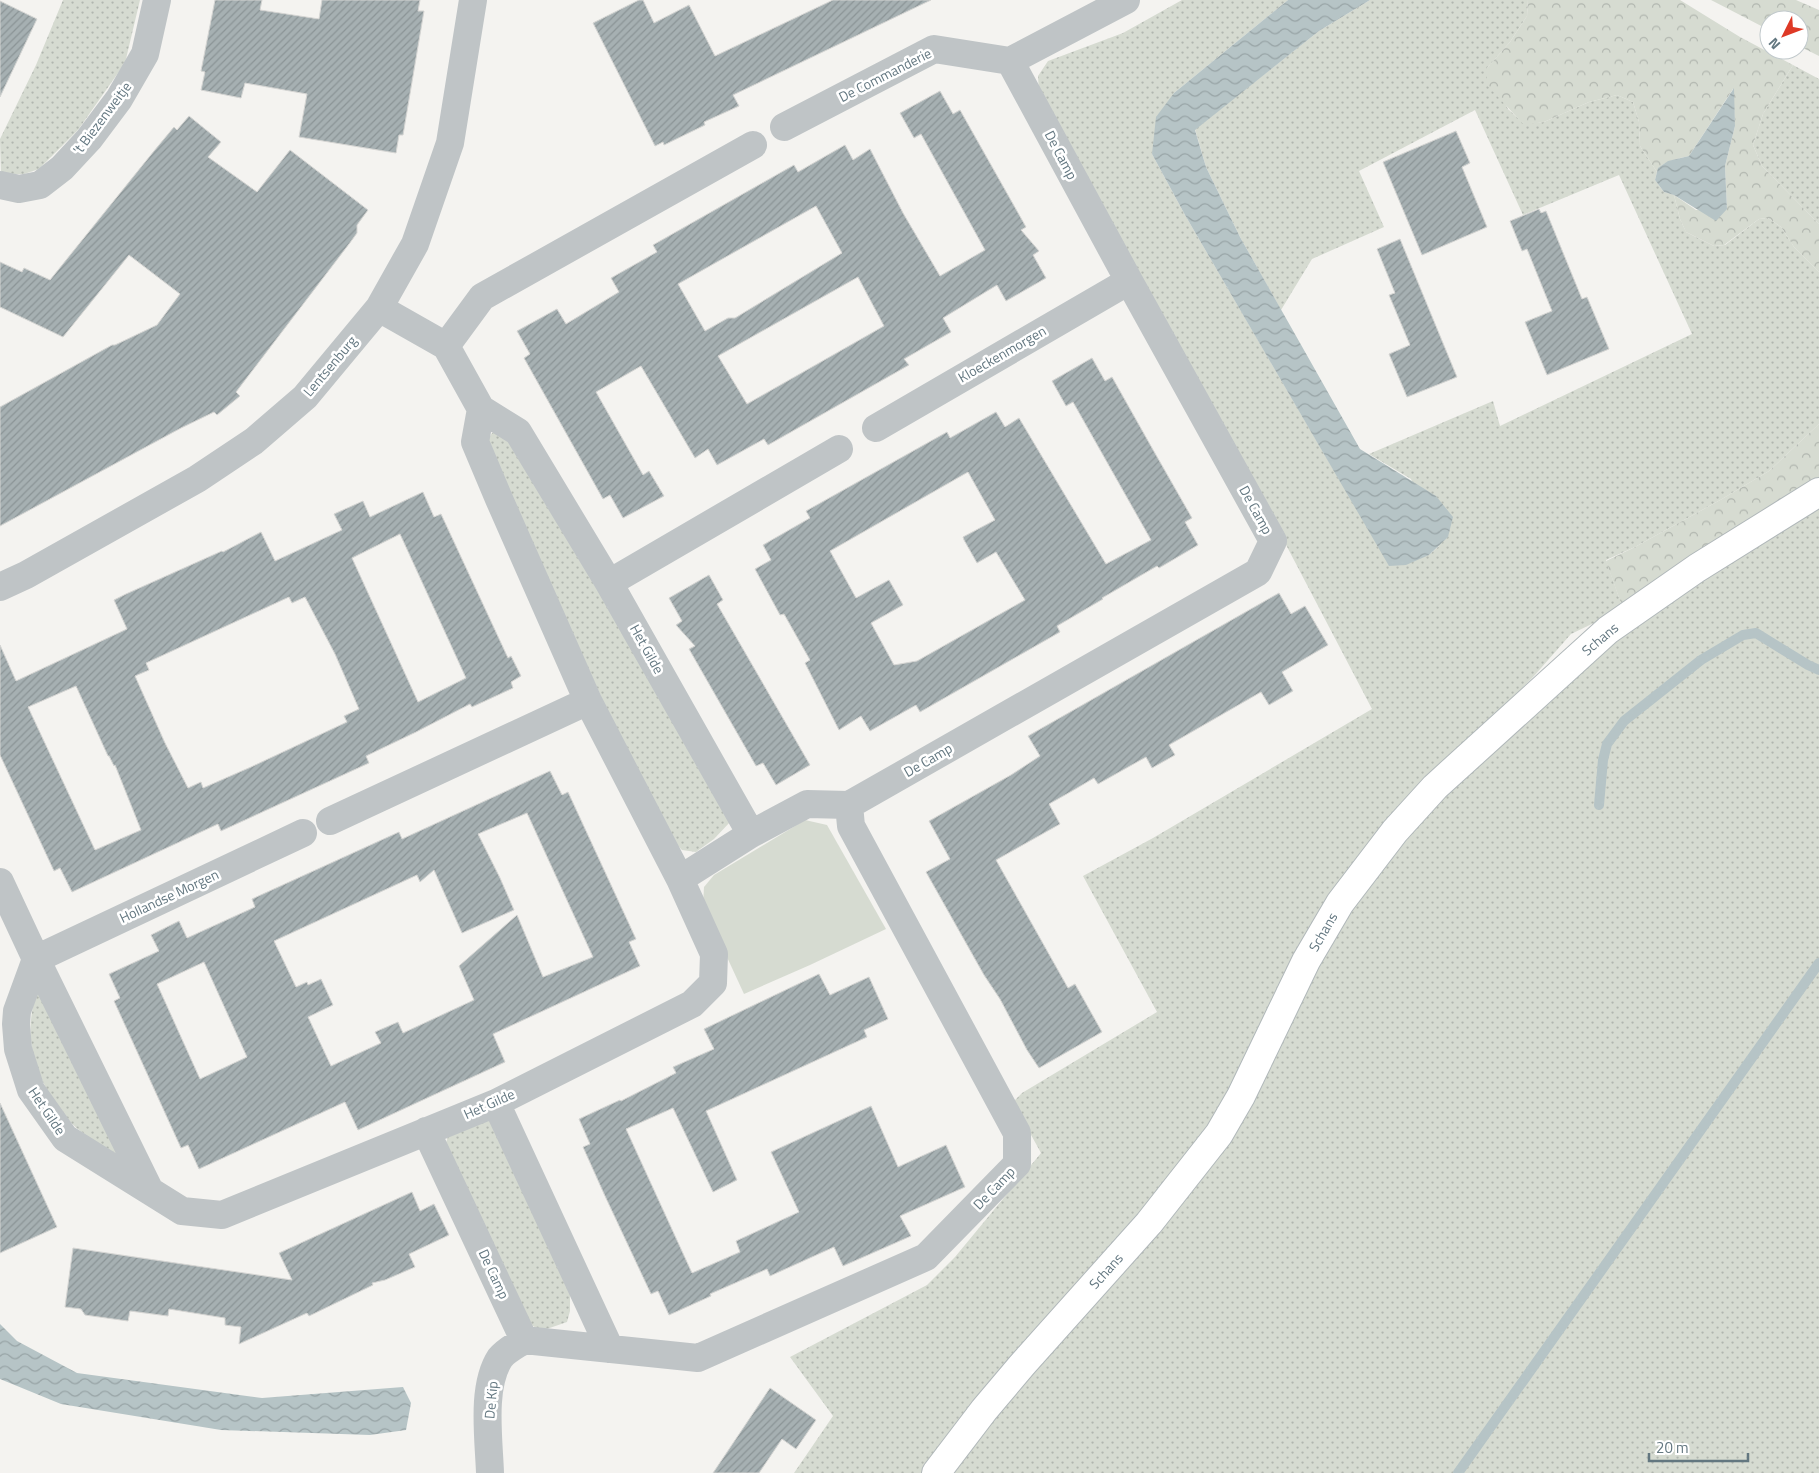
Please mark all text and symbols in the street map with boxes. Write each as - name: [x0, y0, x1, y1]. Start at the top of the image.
- north arrow: [1759, 10, 1809, 60]
- text: N: [1763, 33, 1785, 55]
- street label: De Commanderie: [835, 42, 935, 107]
- street label: 't Biezenweitje: [67, 77, 136, 158]
- street label: De Camp: [1040, 126, 1083, 183]
- street label: Kloeckenmorgen: [954, 320, 1050, 387]
- street label: Lentsenburg: [298, 331, 361, 401]
- street label: De Camp: [1234, 482, 1278, 538]
- street label: Schans: [1577, 617, 1623, 660]
- street label: Het Gilde: [625, 620, 670, 677]
- street label: De Camp: [900, 737, 956, 782]
- street label: Hollandse Morgen: [116, 863, 222, 928]
- street label: Schans: [1303, 908, 1342, 955]
- street label: Het Gilde: [24, 1083, 71, 1139]
- street label: Het Gilde: [460, 1083, 518, 1124]
- street label: De Camp: [968, 1161, 1020, 1214]
- street label: De Camp: [474, 1245, 515, 1302]
- street label: Schans: [1084, 1248, 1128, 1293]
- street label: De Kip: [478, 1380, 503, 1420]
- scale bar: [1649, 1430, 1748, 1462]
- text: 20 m: [1656, 1436, 1689, 1459]

